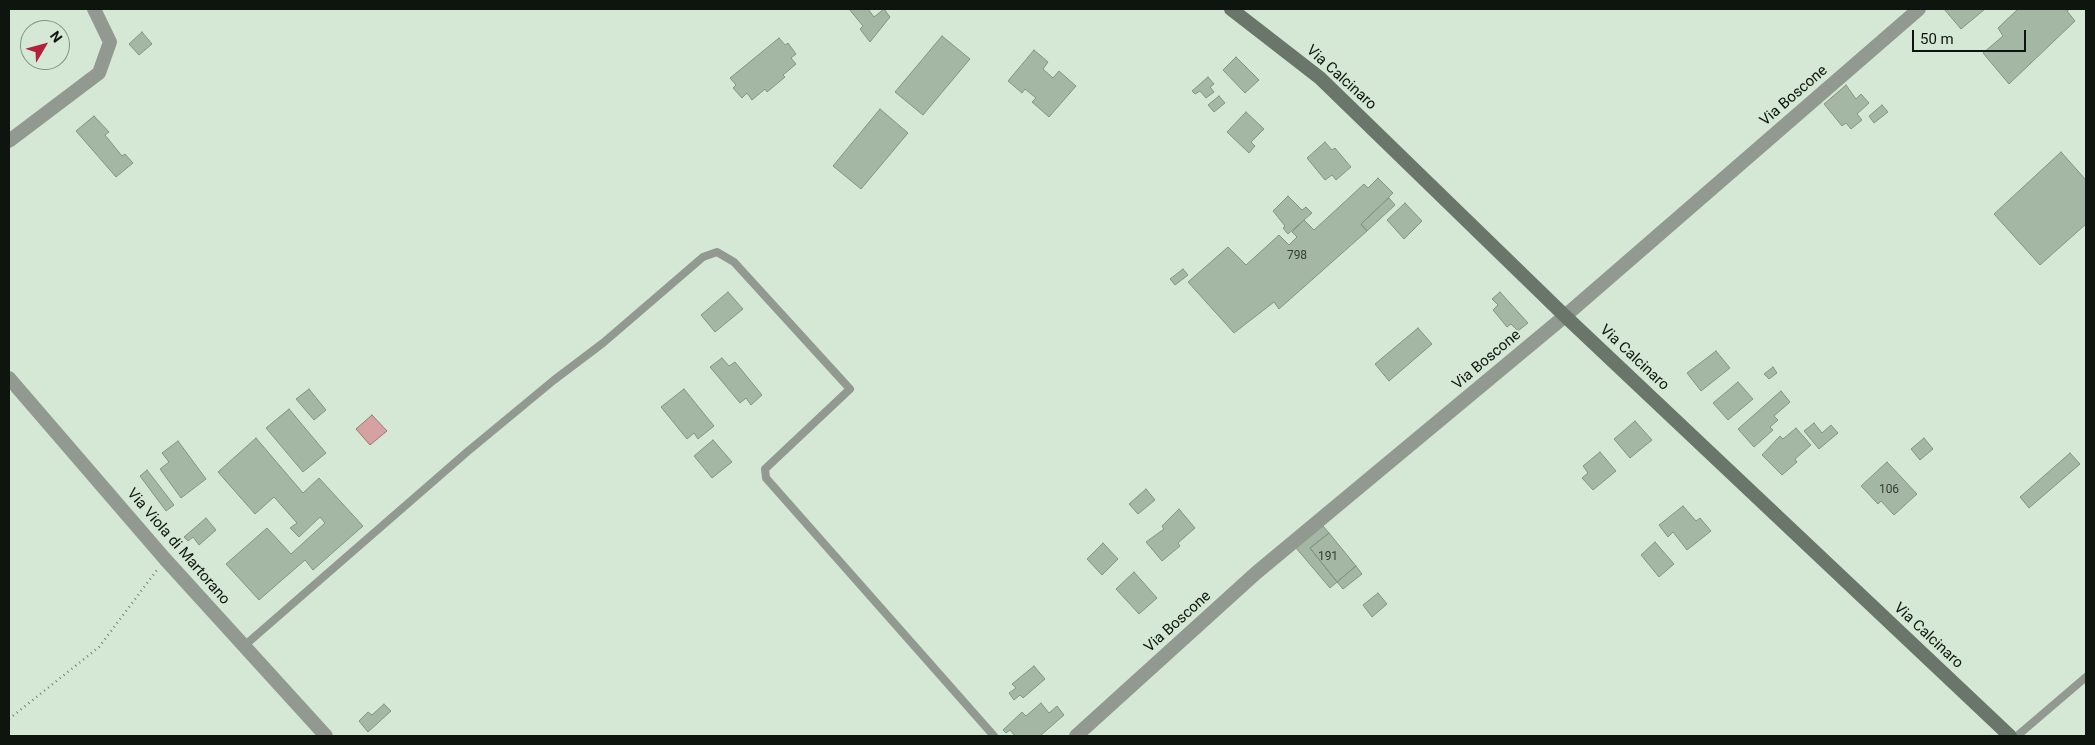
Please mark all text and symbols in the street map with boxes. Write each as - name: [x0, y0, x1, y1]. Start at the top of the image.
- north arrow: [20, 20, 70, 70]
- scale bar: [1915, 20, 2029, 52]
- text: N: [47, 28, 66, 45]
- text: 50 m: [1920, 30, 1954, 48]
- street label: Via Calcinaro: [1302, 42, 1380, 114]
- street label: Via Boscone: [1757, 62, 1831, 130]
- house number: 798: [1287, 249, 1307, 263]
- street label: Via Calcinaro: [1596, 321, 1672, 395]
- street label: Via Boscone: [1449, 326, 1525, 394]
- house number: 106: [1879, 483, 1899, 497]
- street label: Via Viola di Martorano: [123, 485, 233, 609]
- house number: 191: [1318, 550, 1338, 564]
- street label: Via Boscone: [1141, 587, 1215, 657]
- street label: Via Calcinaro: [1890, 599, 1966, 673]

